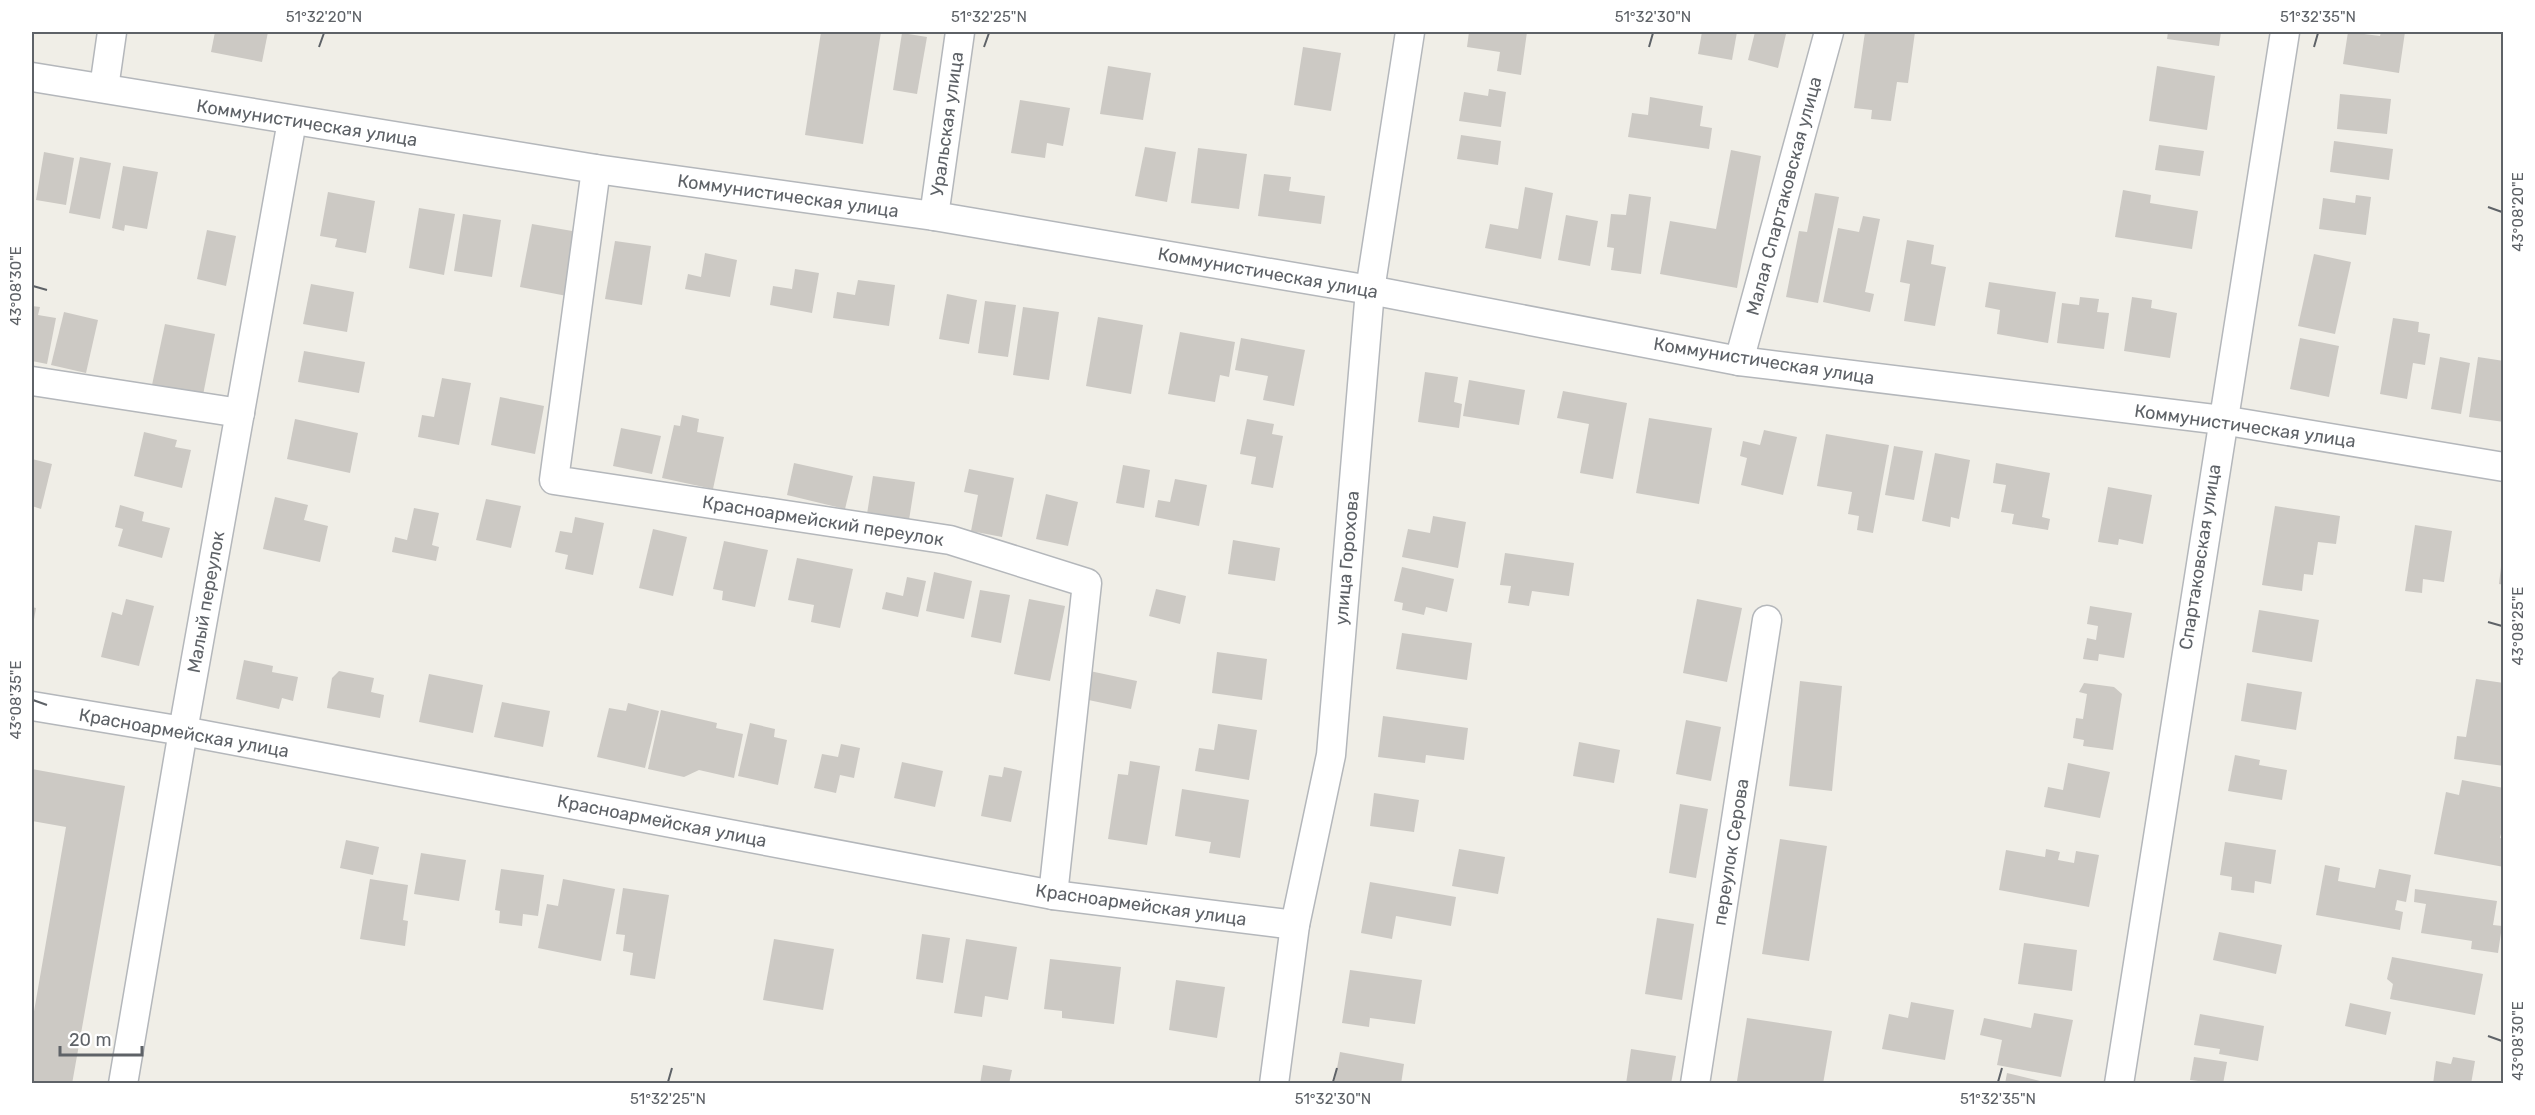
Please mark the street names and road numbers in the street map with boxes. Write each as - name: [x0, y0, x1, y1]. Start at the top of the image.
- street label: Уральская улица: [926, 50, 968, 198]
- street label: Малая Спартаковская улица: [1741, 74, 1827, 318]
- street label: Коммунистическая улица: [195, 95, 419, 151]
- street label: Коммунистическая улица: [676, 170, 900, 222]
- street label: Коммунистическая улица: [1156, 243, 1380, 303]
- street label: Коммунистическая улица: [1652, 333, 1876, 389]
- street label: Коммунистическая улица: [2133, 400, 2357, 452]
- street label: Спартаковская улица: [2174, 463, 2226, 651]
- street label: улица Горохова: [1330, 490, 1364, 626]
- street label: Красноармейский переулок: [701, 491, 946, 551]
- street label: Малый переулок: [183, 529, 229, 675]
- street label: Красноармейская улица: [77, 704, 291, 762]
- street label: переулок Серова: [1709, 777, 1753, 927]
- street label: Красноармейская улица: [555, 790, 769, 852]
- street label: Красноармейская улица: [1034, 879, 1248, 931]

